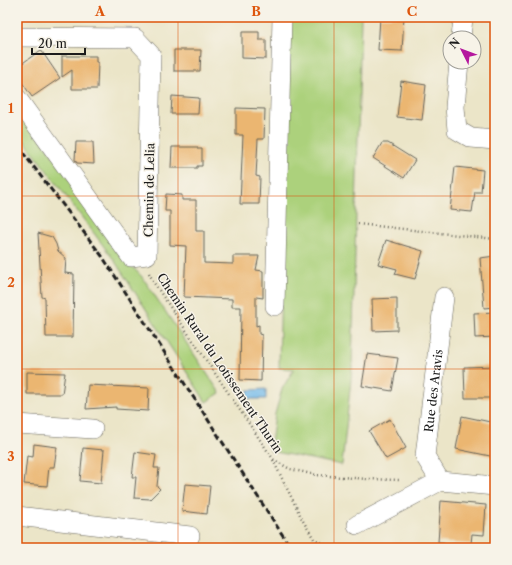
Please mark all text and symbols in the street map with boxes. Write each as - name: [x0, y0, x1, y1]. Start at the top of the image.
- text: A: [94, 3, 106, 19]
- text: B: [251, 3, 261, 19]
- text: C: [407, 3, 417, 19]
- scale bar: [32, 30, 85, 56]
- north arrow: [442, 30, 482, 70]
- text: N: [446, 35, 463, 52]
- text: 20 m: [38, 36, 67, 51]
- text: 1: [8, 100, 14, 116]
- street label: Chemin de Lelia: [141, 142, 157, 237]
- street label: Chemin Rural du Lotissement Thurin: [154, 270, 286, 456]
- text: 2: [7, 274, 15, 290]
- street label: Rue des Aravis: [420, 348, 445, 433]
- text: 3: [7, 448, 15, 464]

